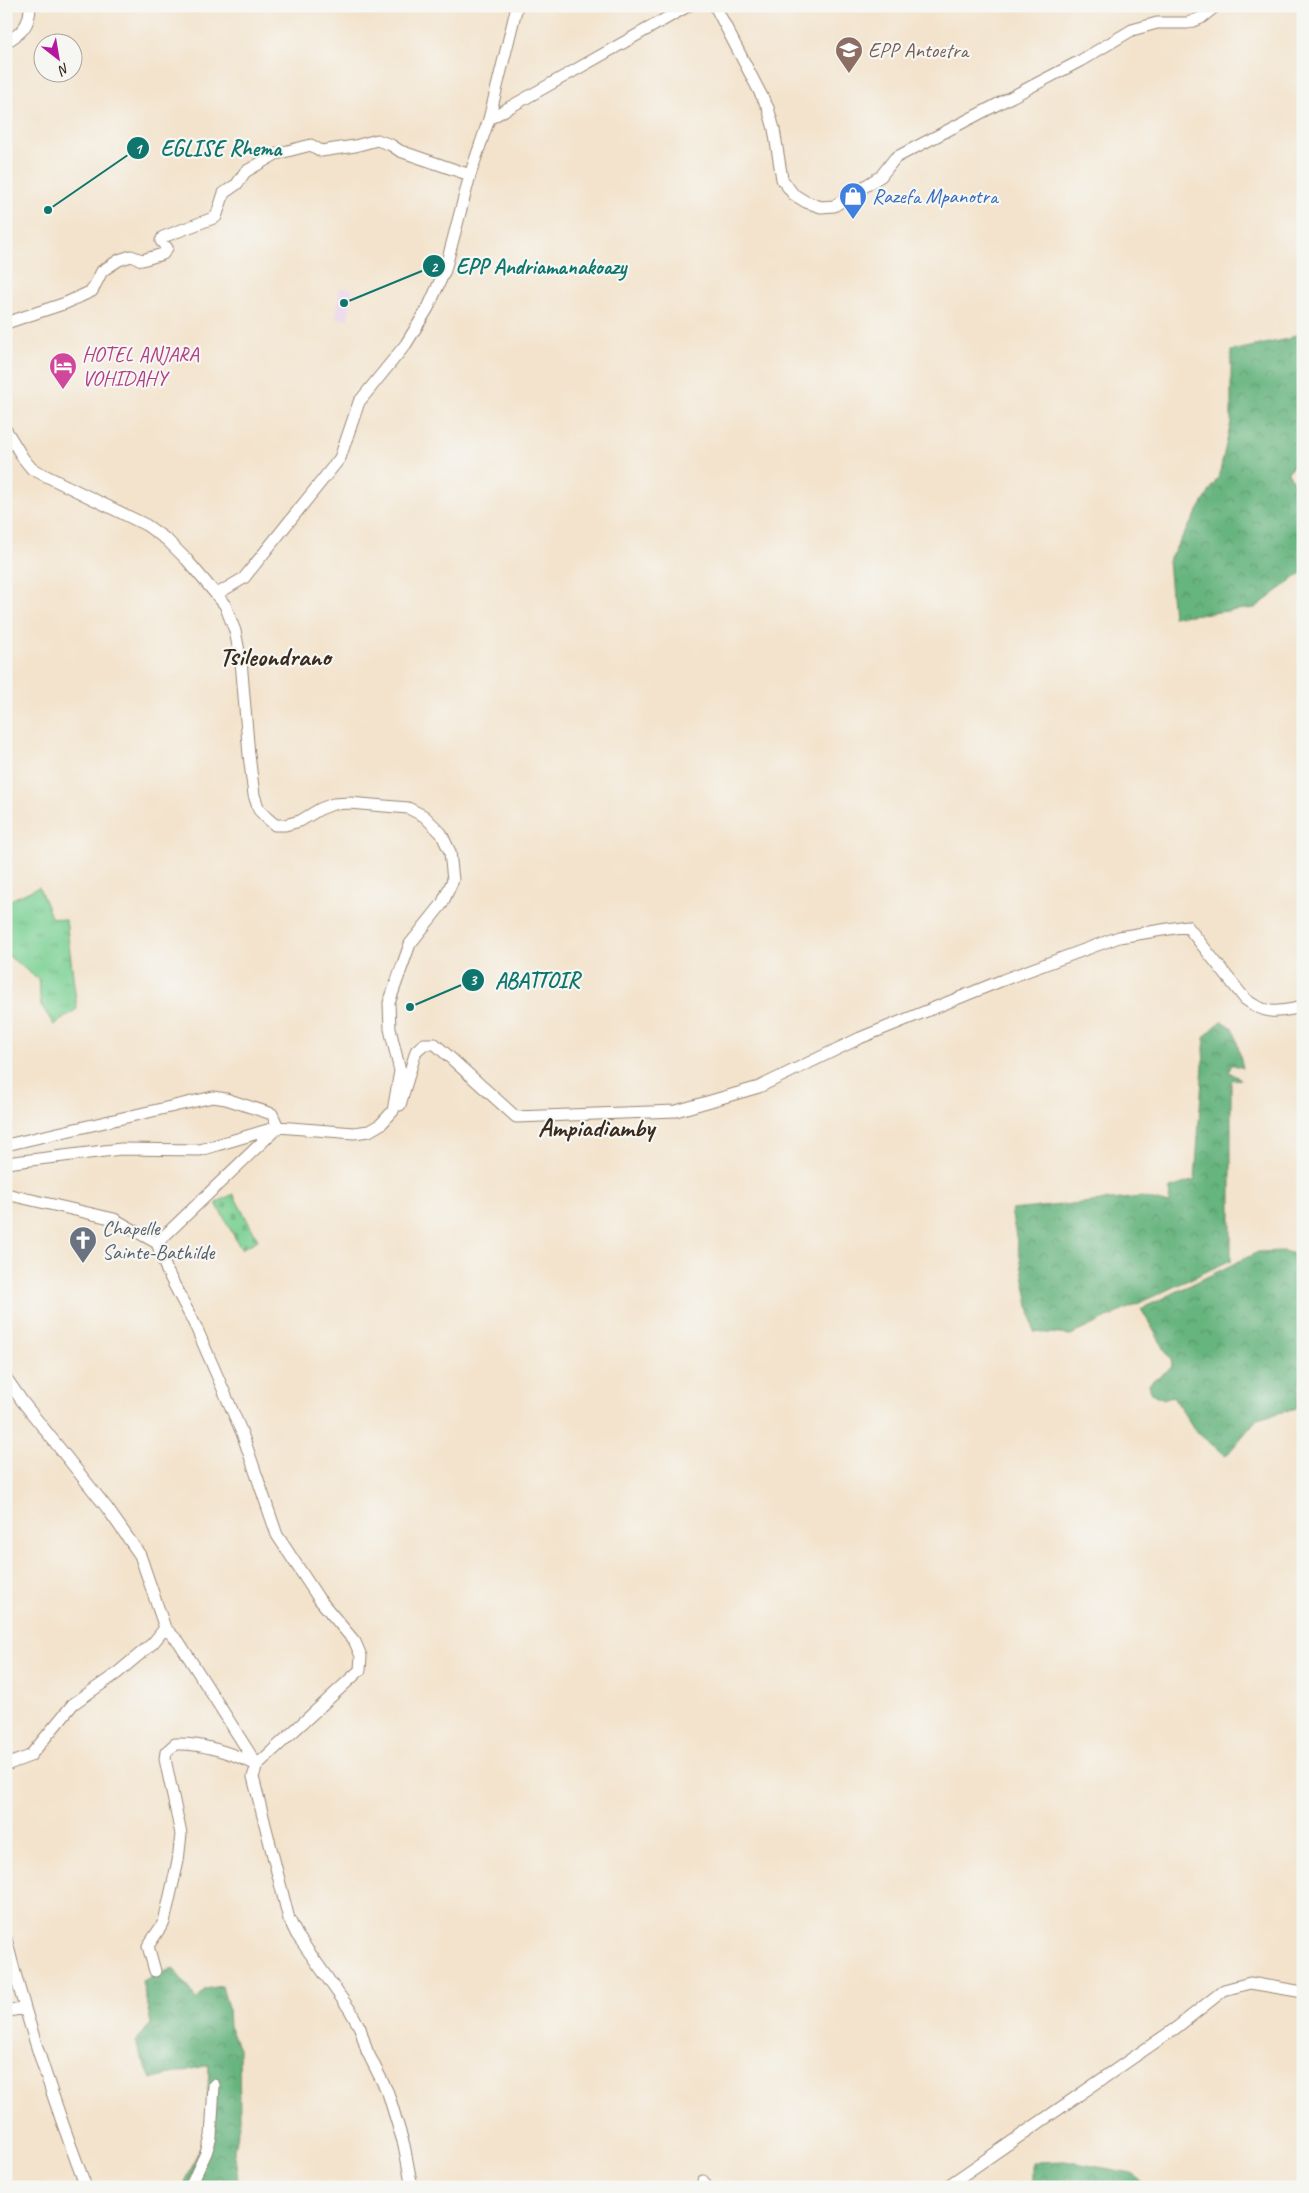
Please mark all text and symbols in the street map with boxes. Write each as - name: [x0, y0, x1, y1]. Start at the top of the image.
- north arrow: [32, 32, 82, 82]
- school or university icon: EPP Antoetra: [834, 35, 864, 74]
- place label: EPP Antoetra: [868, 37, 971, 63]
- text: N: [54, 59, 73, 79]
- callout: EGLISE Rhema: [126, 130, 292, 167]
- text: EGLISE Rhema: [161, 135, 283, 163]
- text: 1: [135, 140, 144, 159]
- shop icon: Razefa Mpanotra: [838, 181, 868, 220]
- place label: Razefa Mpanotra: [872, 183, 1000, 209]
- callout: EPP Andriamanakoazy: [421, 248, 636, 285]
- text: EPP Andriamanakoazy: [456, 253, 629, 281]
- text: 2: [431, 258, 439, 277]
- place label: HOTEL ANJARA VOHIDAHY: [82, 341, 199, 391]
- hotel icon: HOTEL ANJARA VOHIDAHY: [48, 351, 78, 390]
- district label: Tsileondrano: [219, 640, 333, 673]
- callout: ABATTOIR: [460, 962, 589, 999]
- text: ABATTOIR: [495, 967, 582, 995]
- text: 3: [470, 971, 478, 990]
- district label: Ampiadiamby: [538, 1111, 657, 1144]
- place label: Chapelle Sainte-Bathilde: [102, 1215, 215, 1265]
- church icon: Chapelle Sainte-Bathilde: [68, 1225, 98, 1264]

